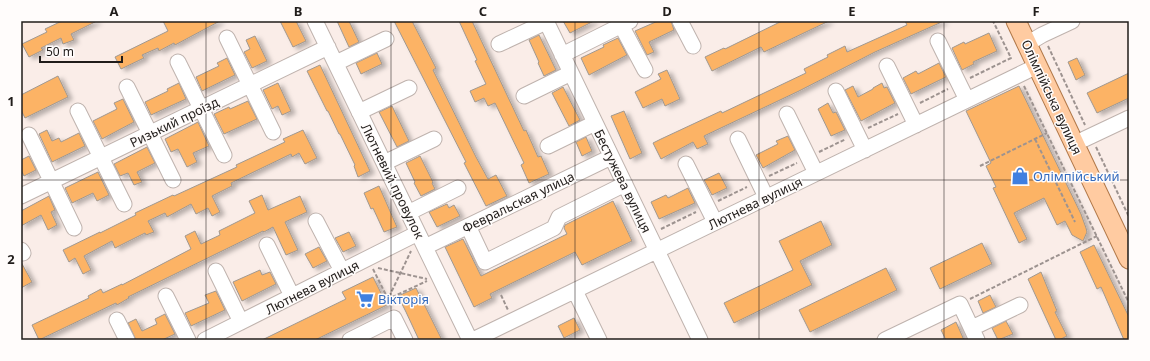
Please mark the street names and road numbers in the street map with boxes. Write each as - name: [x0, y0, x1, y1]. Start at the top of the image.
- street label: Олімпійська вулиця: [1017, 36, 1087, 158]
- street label: Ризький проїзд: [127, 93, 222, 151]
- street label: Лютневий провулок: [357, 120, 429, 242]
- street label: Бестужева вулиця: [590, 126, 656, 236]
- street label: Февральская улица: [459, 167, 577, 237]
- street label: Лютнева вулиця: [705, 172, 805, 234]
- street label: Лютнева вулиця: [262, 256, 362, 318]

